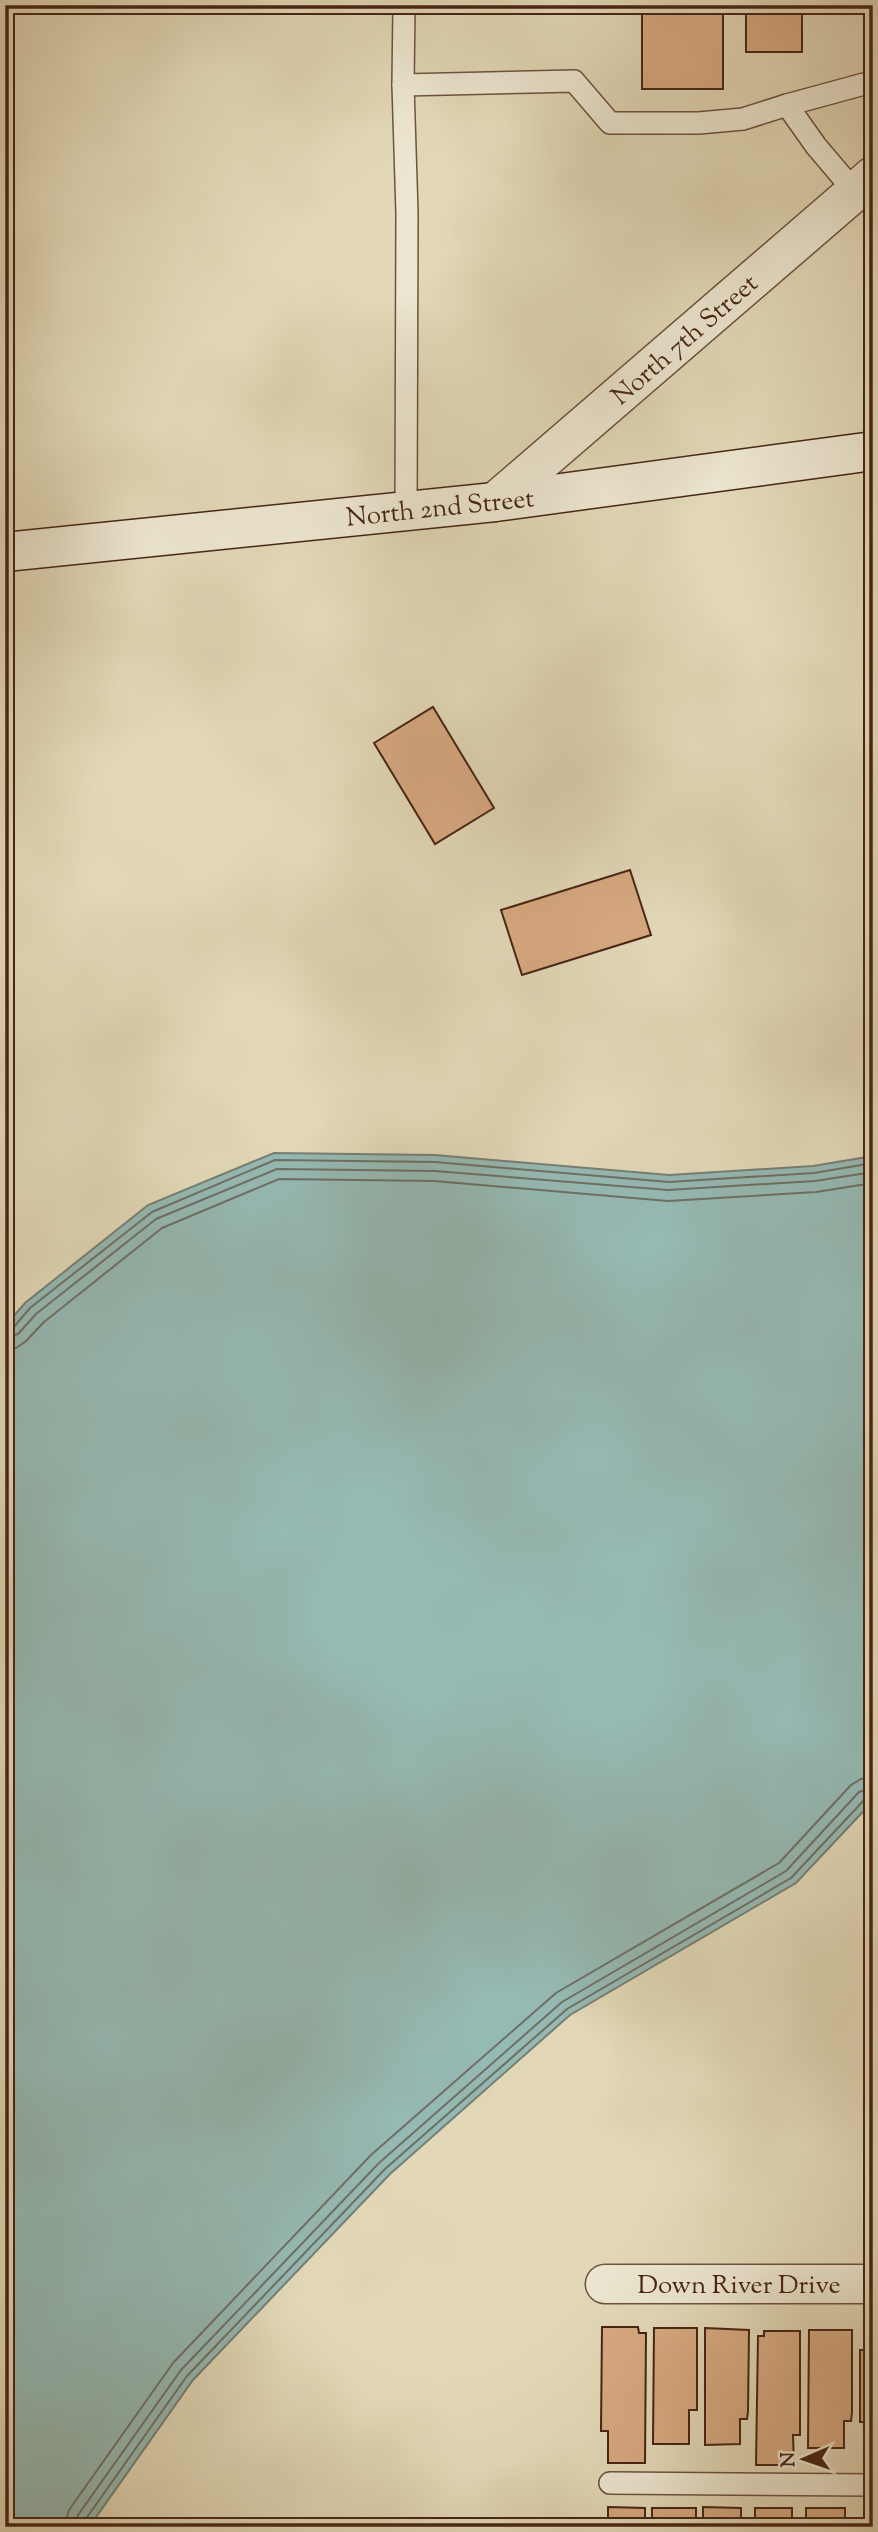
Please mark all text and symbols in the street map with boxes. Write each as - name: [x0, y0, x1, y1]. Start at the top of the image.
- street label: North 7th Street: [604, 267, 767, 415]
- street label: North 2nd Street: [345, 481, 536, 538]
- street label: Down River Drive: [637, 2268, 841, 2305]
- north arrow: [770, 2424, 840, 2494]
- text: N: [776, 2451, 803, 2468]

